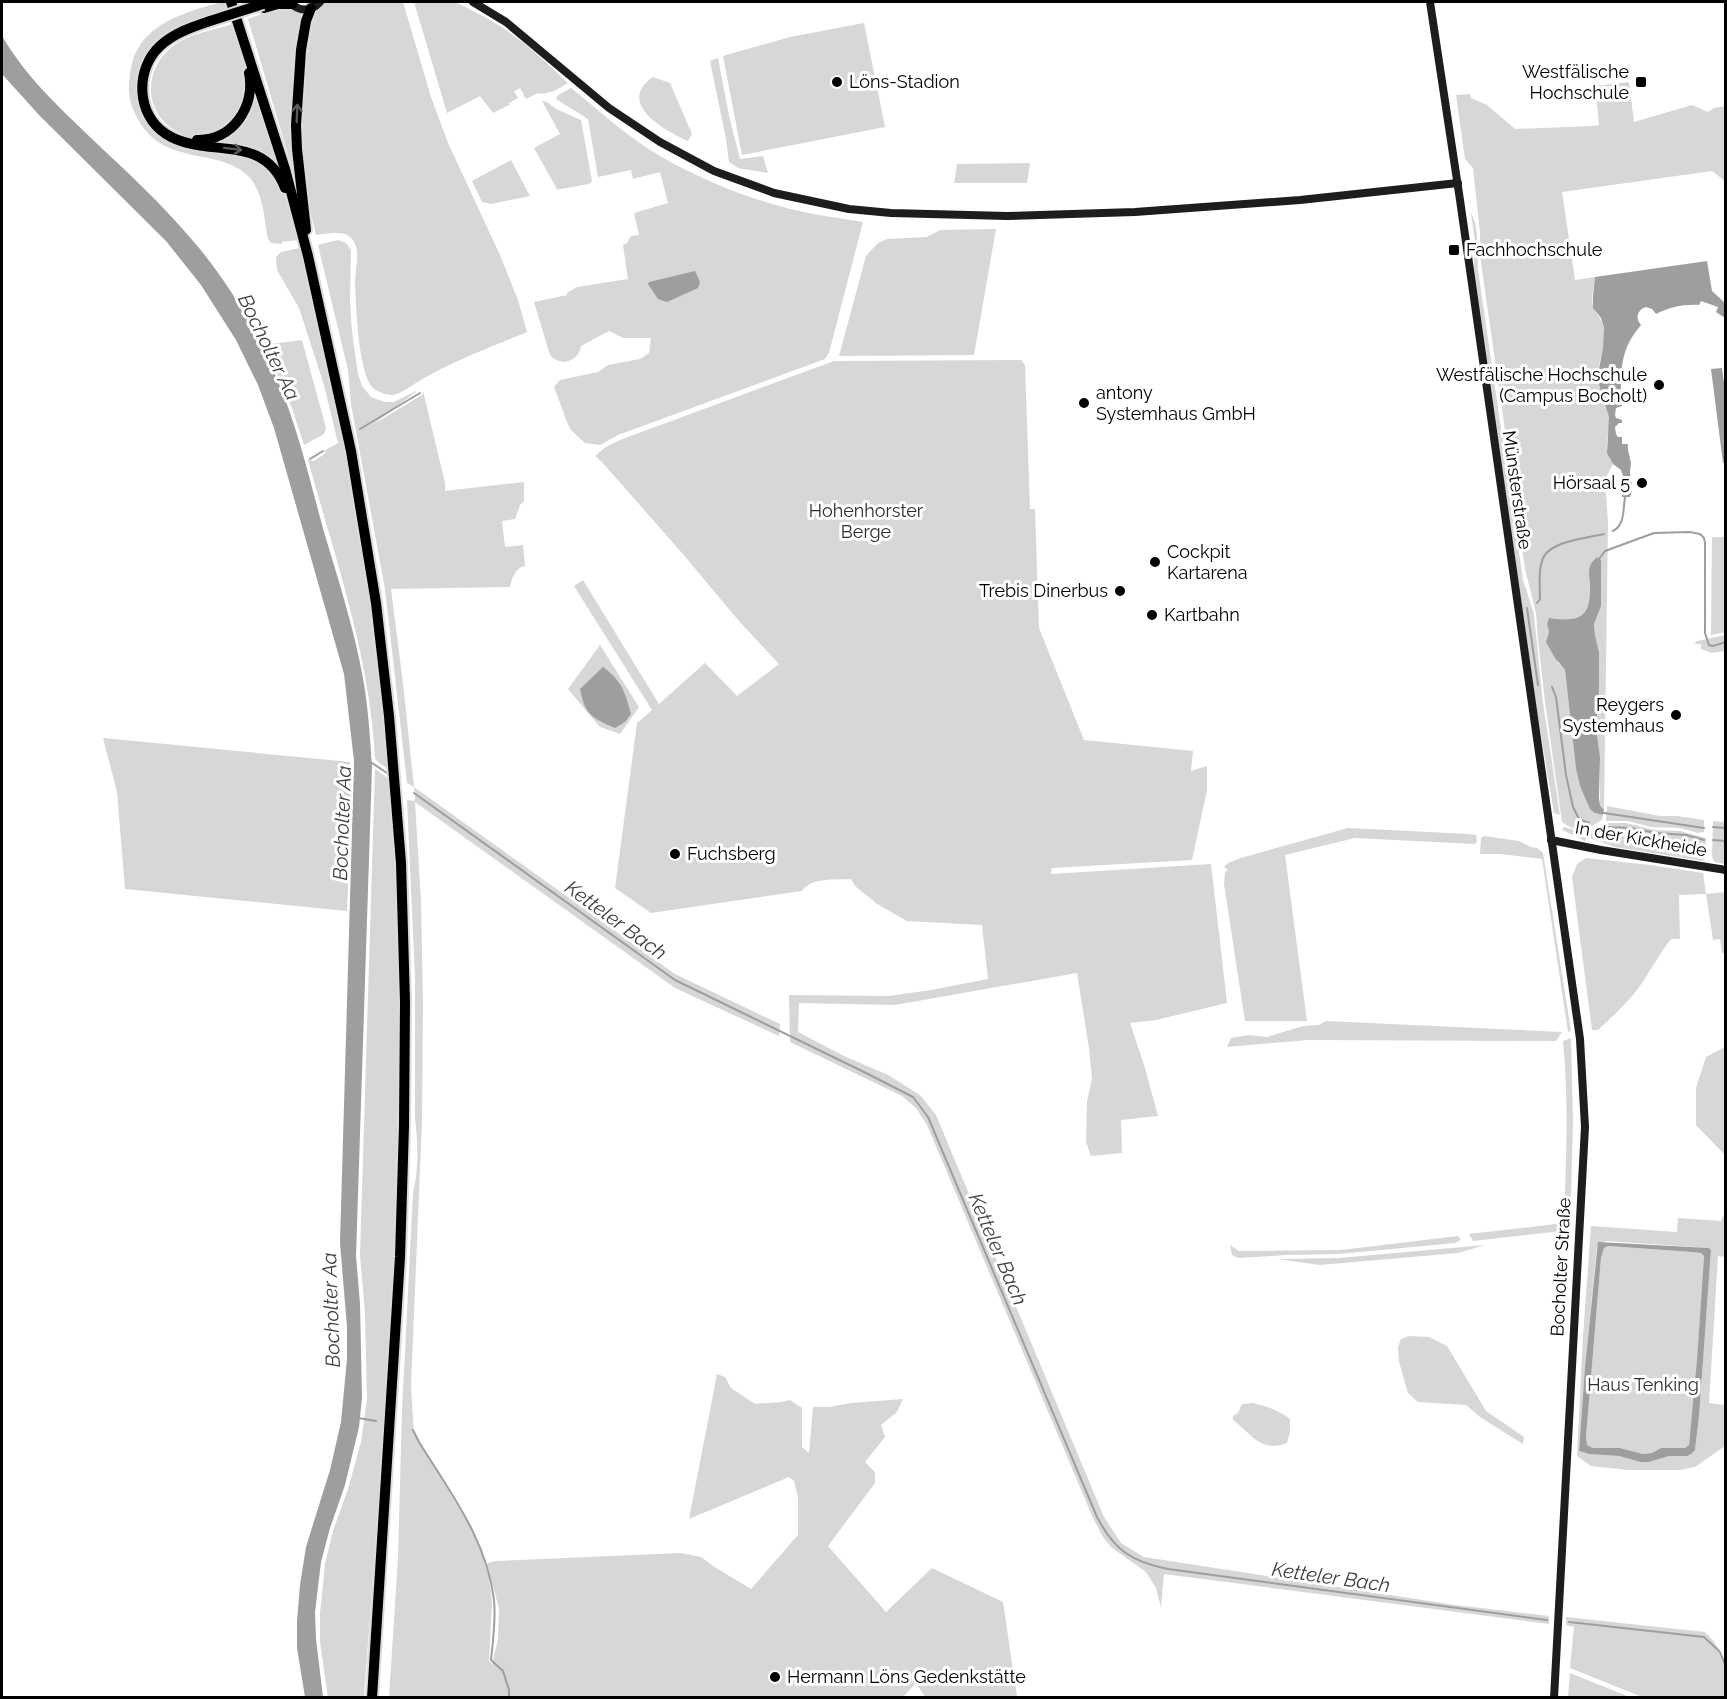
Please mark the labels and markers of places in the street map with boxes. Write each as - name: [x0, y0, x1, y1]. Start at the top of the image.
- place label: Westfälische Hochschule: [1522, 61, 1629, 103]
- place label: Löns-Stadion: [849, 71, 960, 92]
- marker: Löns-Stadion: [830, 75, 844, 89]
- marker: Westfälische Hochschule: [1634, 75, 1648, 89]
- place label: Fachhochschule: [1466, 239, 1603, 260]
- marker: Fachhochschule: [1447, 243, 1461, 257]
- place label: Westfälische Hochschule (Campus Bocholt): [1436, 364, 1647, 406]
- marker: Westfälische Hochschule (Campus Bocholt): [1652, 378, 1666, 392]
- place label: antony Systemhaus GmbH: [1096, 382, 1256, 424]
- marker: antony Systemhaus GmbH: [1077, 396, 1091, 410]
- place label: Hörsaal 5: [1553, 472, 1630, 493]
- marker: Hörsaal 5: [1635, 476, 1649, 490]
- place label: Cockpit Kartarena: [1167, 541, 1247, 583]
- marker: Cockpit Kartarena: [1148, 555, 1162, 569]
- place label: Trebis Dinerbus: [979, 580, 1108, 601]
- marker: Trebis Dinerbus: [1113, 584, 1127, 598]
- place label: Kartbahn: [1164, 604, 1240, 625]
- marker: Kartbahn: [1145, 608, 1159, 622]
- place label: Reygers Systemhaus: [1563, 694, 1664, 736]
- marker: Reygers Systemhaus: [1669, 708, 1683, 722]
- place label: Fuchsberg: [687, 843, 776, 864]
- marker: Fuchsberg: [668, 847, 682, 861]
- place label: Hermann Löns Gedenkstätte: [787, 1666, 1026, 1687]
- marker: Hermann Löns Gedenkstätte: [768, 1670, 782, 1684]

